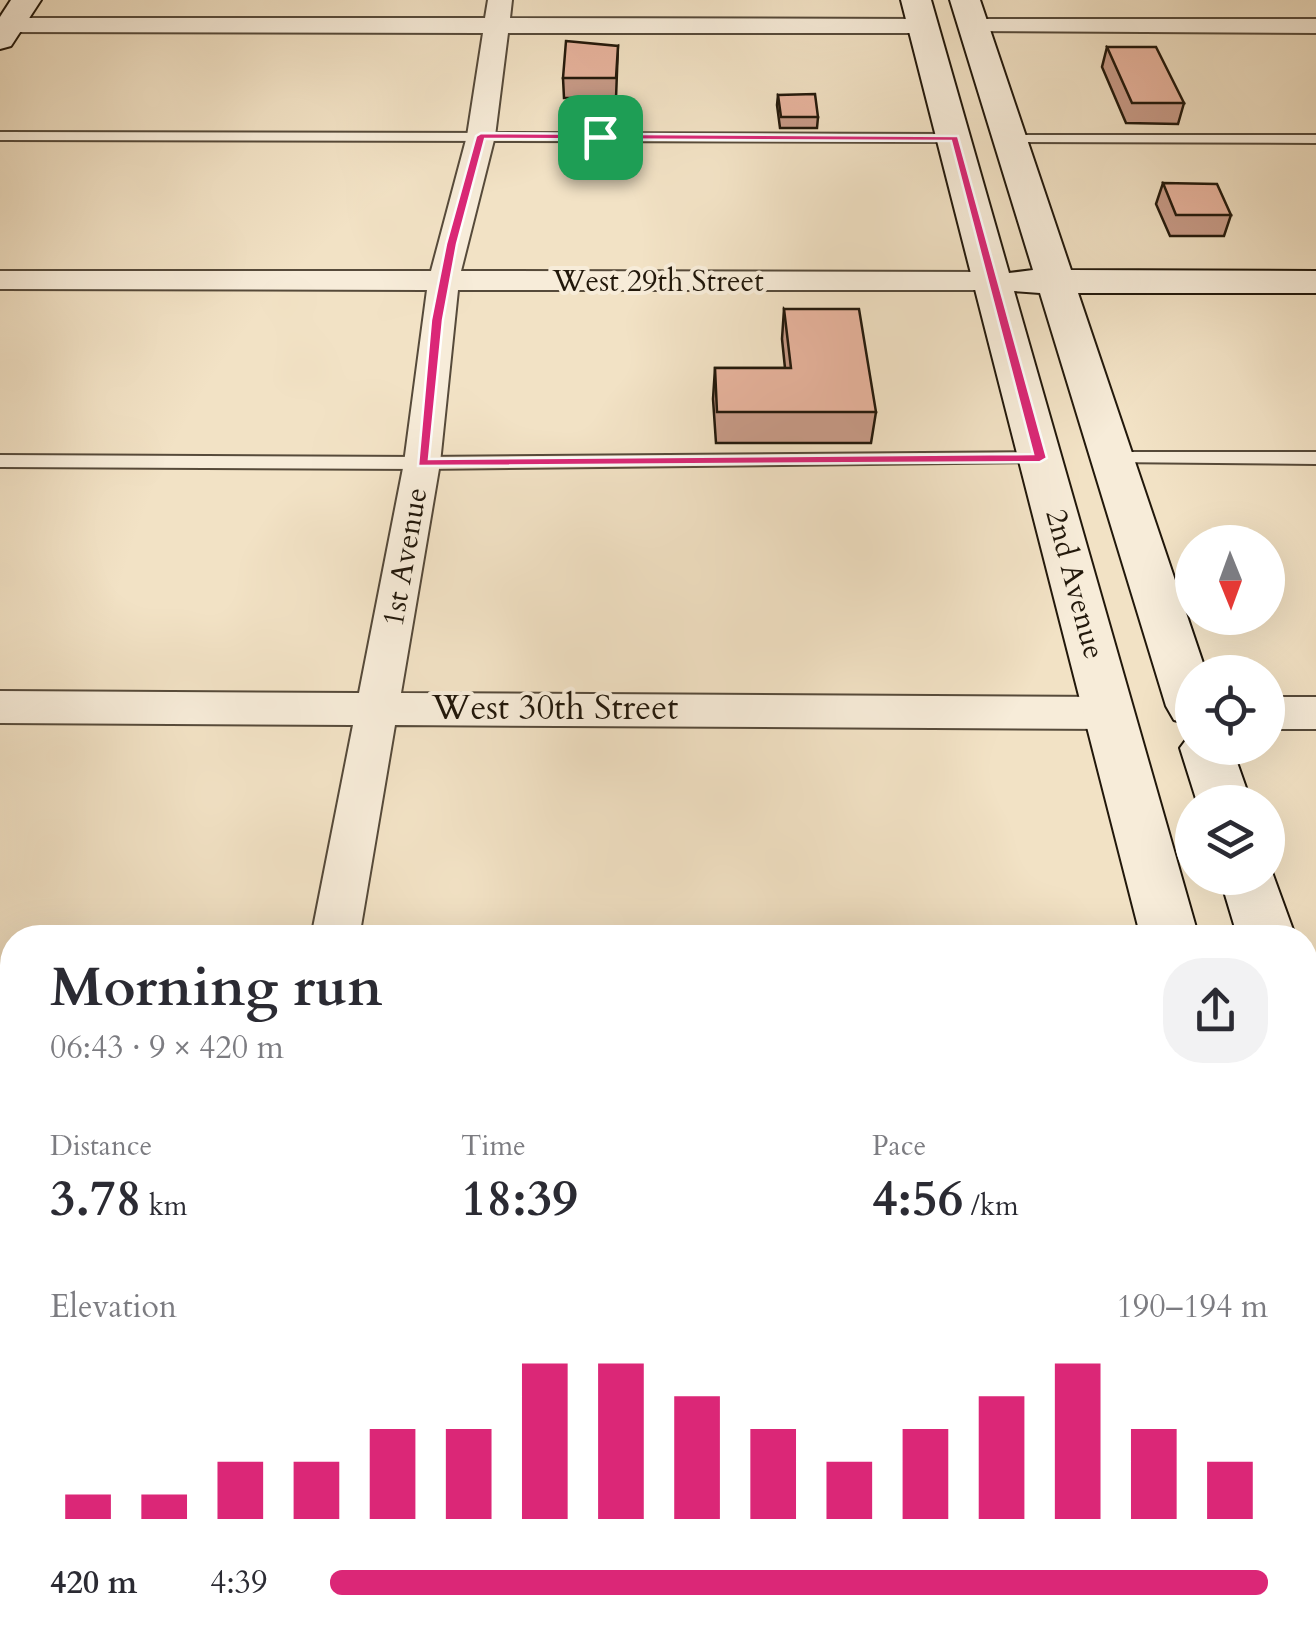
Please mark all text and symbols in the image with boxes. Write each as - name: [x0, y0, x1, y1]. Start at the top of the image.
- pin: [558, 95, 643, 180]
- icon: arrive: [573, 110, 628, 165]
- street label: West 29th Street: [551, 261, 764, 302]
- street label: 1st Avenue: [373, 484, 437, 630]
- street label: 2nd Avenue: [1035, 504, 1115, 664]
- north arrow: [1175, 525, 1285, 635]
- map controls: [1175, 525, 1285, 895]
- button: locate: [1175, 655, 1285, 765]
- street label: West 30th Street: [431, 684, 678, 732]
- button: layers: [1175, 785, 1285, 895]
- text: Morning run: [50, 951, 383, 1025]
- button: share: [1163, 958, 1268, 1063]
- text: 06:43 · 9 × 420 m: [50, 1026, 284, 1070]
- text: Distance: [50, 1127, 152, 1165]
- text: Time: [461, 1127, 526, 1165]
- text: Pace: [872, 1127, 926, 1165]
- text: 3.78: [50, 1165, 141, 1233]
- text: 18:39: [461, 1165, 578, 1233]
- text: 4:56: [872, 1165, 963, 1233]
- text: km: [141, 1187, 188, 1225]
- text: /km: [963, 1187, 1019, 1225]
- text: Elevation: [50, 1285, 177, 1329]
- text: 190–194 m: [1116, 1285, 1268, 1329]
- text: 420 m: [50, 1561, 137, 1605]
- text: 4:39: [210, 1561, 267, 1605]

